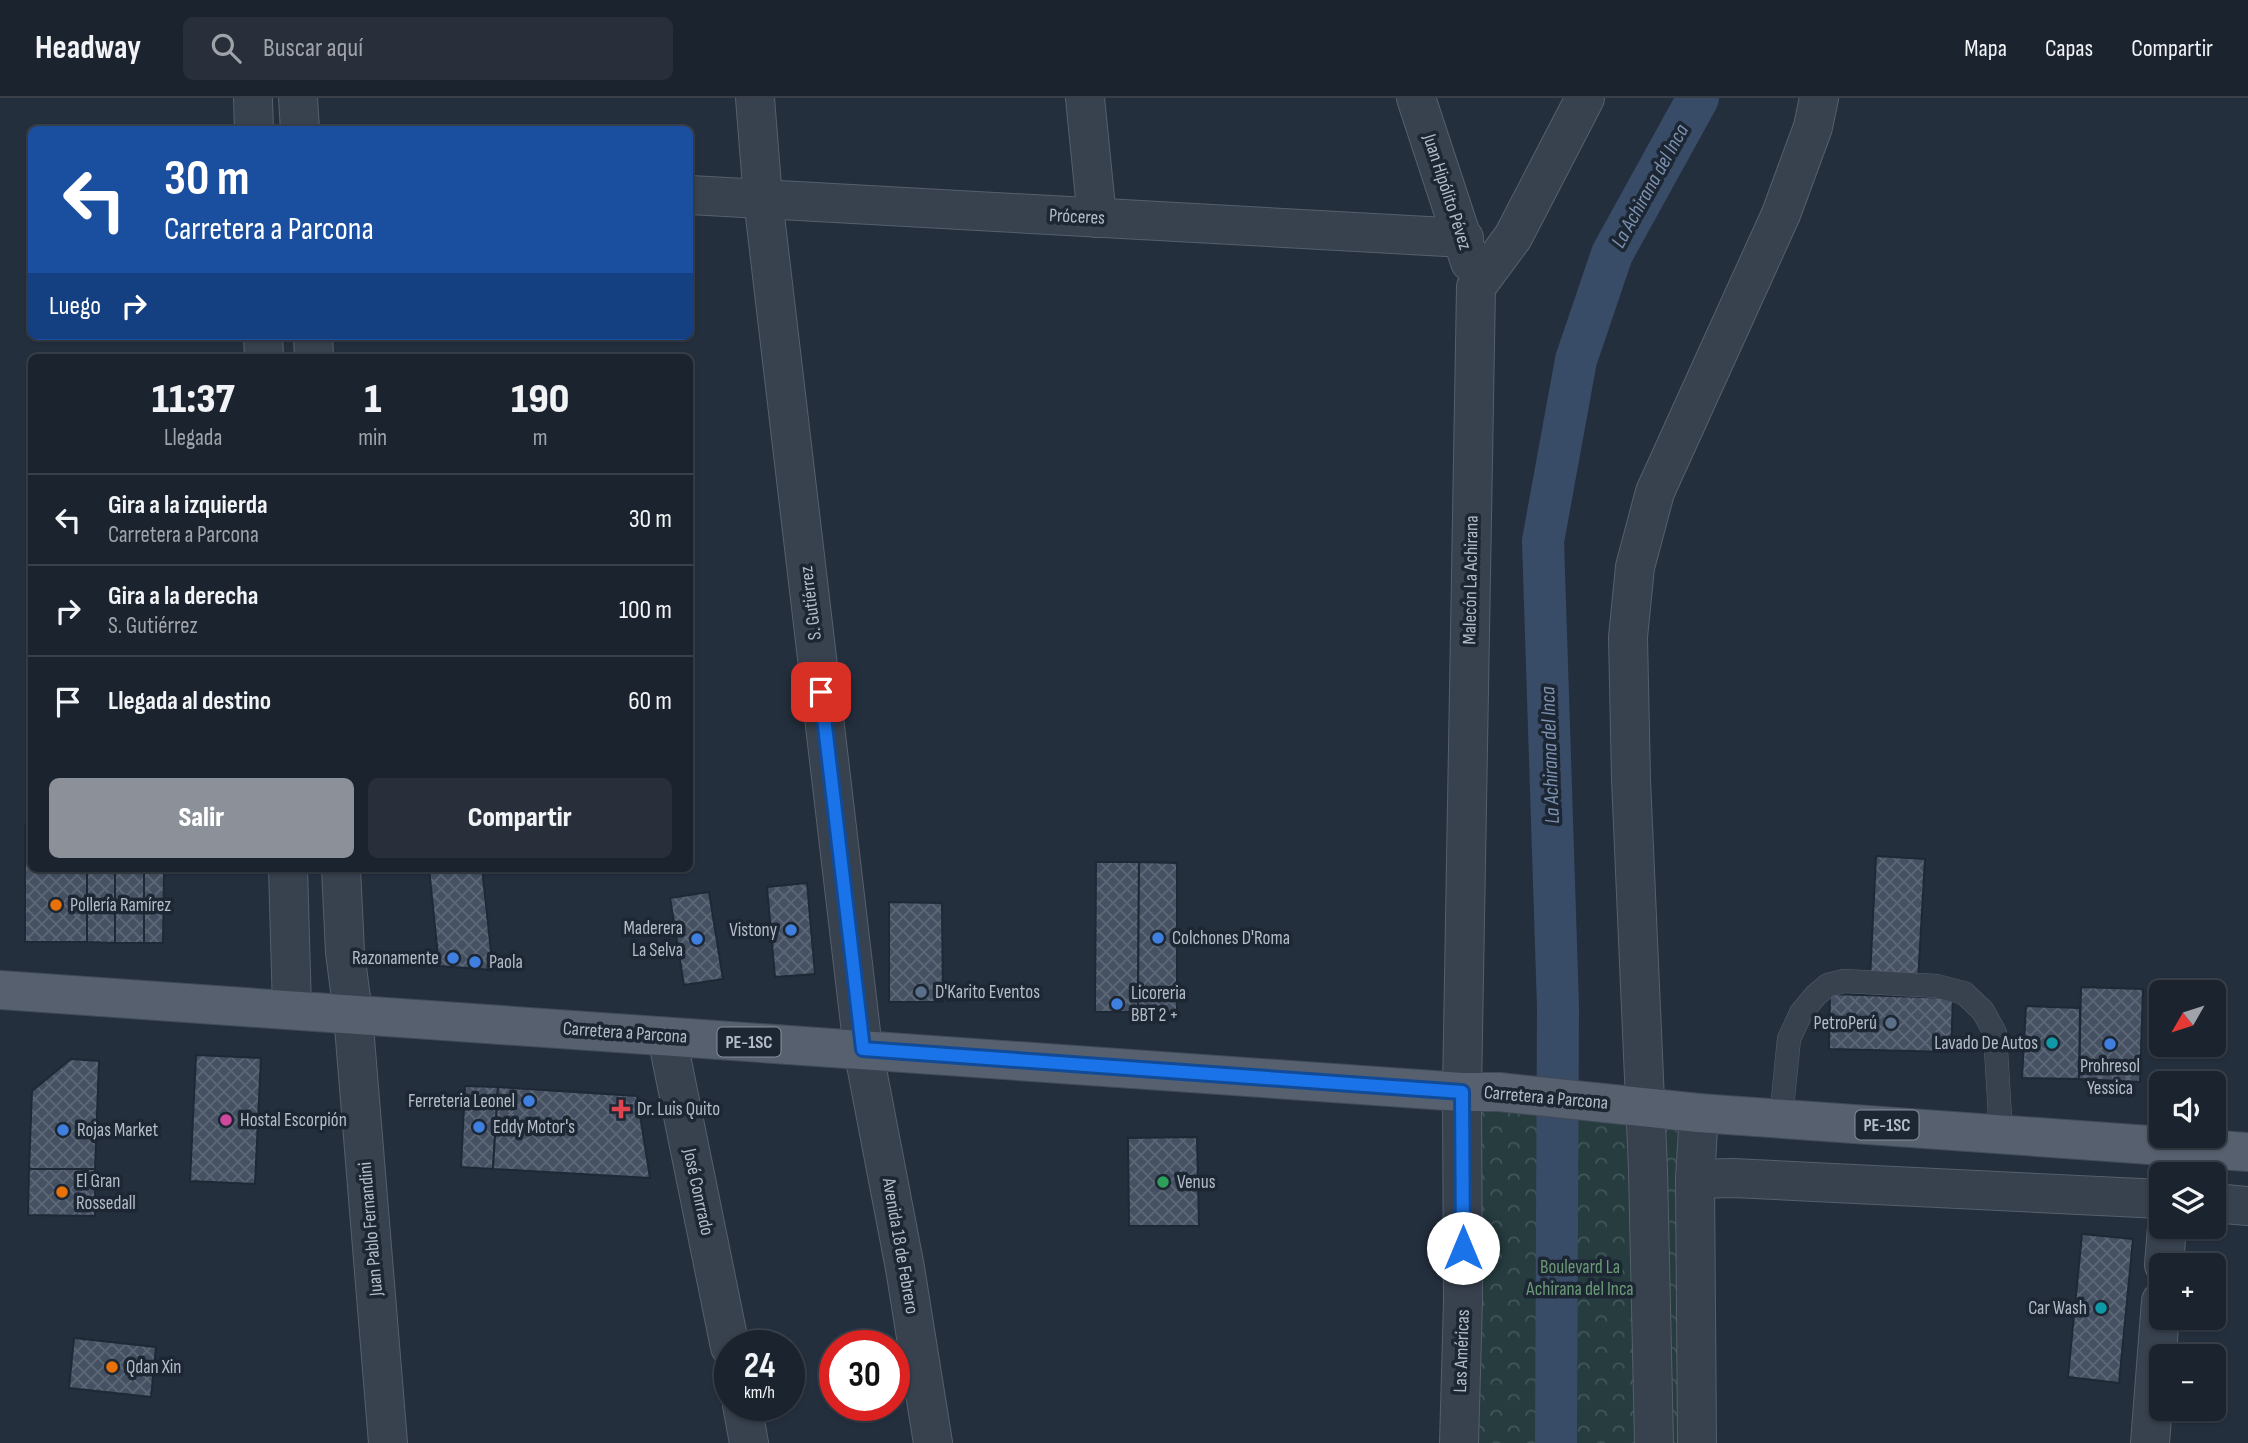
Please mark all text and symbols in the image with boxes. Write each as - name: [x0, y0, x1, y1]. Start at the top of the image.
- search box: [183, 17, 673, 80]
- text: Headway: [35, 28, 141, 68]
- icon: search: [207, 29, 245, 67]
- text: Buscar aquí: [263, 33, 363, 64]
- text: Mapa: [1964, 34, 2007, 63]
- text: Capas: [2045, 34, 2093, 63]
- text: Compartir: [2131, 34, 2213, 63]
- water label: La Achirana del Inca: [1606, 119, 1694, 252]
- street label: Juan Hipólito Pévez: [1417, 130, 1477, 253]
- text: 30 m: [164, 150, 249, 209]
- icon: left: [49, 154, 140, 245]
- street label: Próceres: [1049, 204, 1106, 230]
- text: Carretera a Parcona: [164, 210, 374, 249]
- icon: right: [115, 287, 153, 325]
- text: Luego: [49, 291, 101, 322]
- text: 11:37: [152, 374, 235, 425]
- text: 1: [364, 374, 381, 425]
- text: 190: [511, 374, 569, 425]
- text: Llegada: [164, 424, 222, 452]
- text: min: [358, 424, 387, 452]
- text: m: [533, 424, 547, 452]
- text: Gira a la izquierda: [108, 490, 268, 521]
- icon: left: [49, 501, 87, 539]
- text: 30 m: [629, 504, 672, 535]
- street label: Malecón La Achirana: [1458, 515, 1484, 645]
- text: Carretera a Parcona: [108, 521, 259, 549]
- street label: S. Gutiérrez: [795, 565, 827, 641]
- text: Gira a la derecha: [108, 581, 258, 612]
- icon: right: [49, 592, 87, 630]
- text: 100 m: [619, 595, 672, 626]
- text: S. Gutiérrez: [108, 612, 198, 640]
- pin: [791, 662, 851, 722]
- icon: arrive: [802, 673, 840, 711]
- icon: arrive: [49, 683, 87, 721]
- water label: La Achirana del Inca: [1535, 685, 1565, 824]
- text: Llegada al destino: [108, 686, 271, 717]
- text: 60 m: [628, 686, 672, 717]
- button: Salir: [49, 778, 354, 858]
- button: Compartir: [368, 778, 672, 858]
- place label: Pollería Ramírez: [70, 894, 171, 917]
- marker: Pollería Ramírez: [48, 897, 64, 913]
- place label: Maderera La Selva: [624, 917, 683, 962]
- place label: Vistony: [729, 919, 778, 942]
- marker: Vistony: [783, 922, 799, 938]
- place label: Colchones D'Roma: [1172, 927, 1290, 950]
- marker: Colchones D'Roma: [1150, 930, 1166, 946]
- marker: Maderera La Selva: [689, 931, 705, 947]
- place label: Razonamente: [352, 947, 439, 970]
- marker: Razonamente: [445, 950, 461, 966]
- place label: Paola: [489, 951, 523, 974]
- marker: Paola: [467, 954, 483, 970]
- north arrow: [2149, 980, 2226, 1057]
- map controls: [2149, 980, 2226, 1421]
- place label: D'Karito Eventos: [935, 981, 1040, 1004]
- place label: Licoreria BBT 2 +: [1131, 982, 1186, 1027]
- marker: D'Karito Eventos: [913, 984, 929, 1000]
- marker: Licoreria BBT 2 +: [1109, 996, 1125, 1012]
- place label: PetroPerú: [1814, 1012, 1877, 1035]
- marker: PetroPerú: [1883, 1015, 1899, 1031]
- street label: Carretera a Parcona: [562, 1017, 688, 1049]
- road number: PE-1SC: [718, 1028, 780, 1057]
- place label: Lavado De Autos: [1934, 1032, 2038, 1055]
- marker: Lavado De Autos: [2044, 1035, 2060, 1051]
- marker: Prohresol Yessica: [2102, 1036, 2118, 1052]
- place label: Prohresol Yessica: [2080, 1055, 2140, 1100]
- button: sound: [2149, 1071, 2226, 1148]
- street label: Carretera a Parcona: [1483, 1081, 1609, 1115]
- place label: Ferreteria Leonel: [408, 1090, 515, 1113]
- marker: Ferreteria Leonel: [521, 1093, 537, 1109]
- place label: Dr. Luis Quito: [637, 1098, 720, 1121]
- marker: Dr. Luis Quito: [611, 1099, 631, 1119]
- place label: Hostal Escorpión: [240, 1109, 347, 1132]
- road number: PE-1SC: [1856, 1110, 1918, 1140]
- marker: Hostal Escorpión: [218, 1112, 234, 1128]
- place label: Eddy Motor's: [493, 1116, 575, 1139]
- place label: Rojas Market: [77, 1119, 159, 1142]
- marker: Eddy Motor's: [471, 1119, 487, 1135]
- marker: Rojas Market: [55, 1122, 71, 1138]
- street label: José Conrrado: [677, 1146, 718, 1237]
- street label: Juan Pablo Fernandini: [354, 1161, 388, 1298]
- button: layers: [2149, 1162, 2226, 1239]
- place label: El Gran Rossedall: [76, 1170, 136, 1215]
- place label: Venus: [1177, 1171, 1216, 1194]
- marker: Venus: [1155, 1174, 1171, 1190]
- street label: Avenida 18 de Febrero: [877, 1175, 923, 1316]
- marker: El Gran Rossedall: [54, 1184, 70, 1200]
- position arrow: [1426, 1211, 1500, 1285]
- button: +: [2149, 1253, 2226, 1330]
- park label: Boulevard La Achirana del Inca: [1525, 1256, 1634, 1301]
- place label: Car Wash: [2028, 1297, 2087, 1320]
- marker: Car Wash: [2093, 1300, 2109, 1316]
- street label: Las Américas: [1449, 1309, 1475, 1393]
- speed limit sign: 30: [819, 1330, 910, 1421]
- button: −: [2149, 1344, 2226, 1421]
- text: 24: [744, 1345, 775, 1388]
- place label: Qdan Xin: [126, 1356, 181, 1379]
- marker: Qdan Xin: [104, 1359, 120, 1375]
- text: km/h: [744, 1382, 775, 1403]

